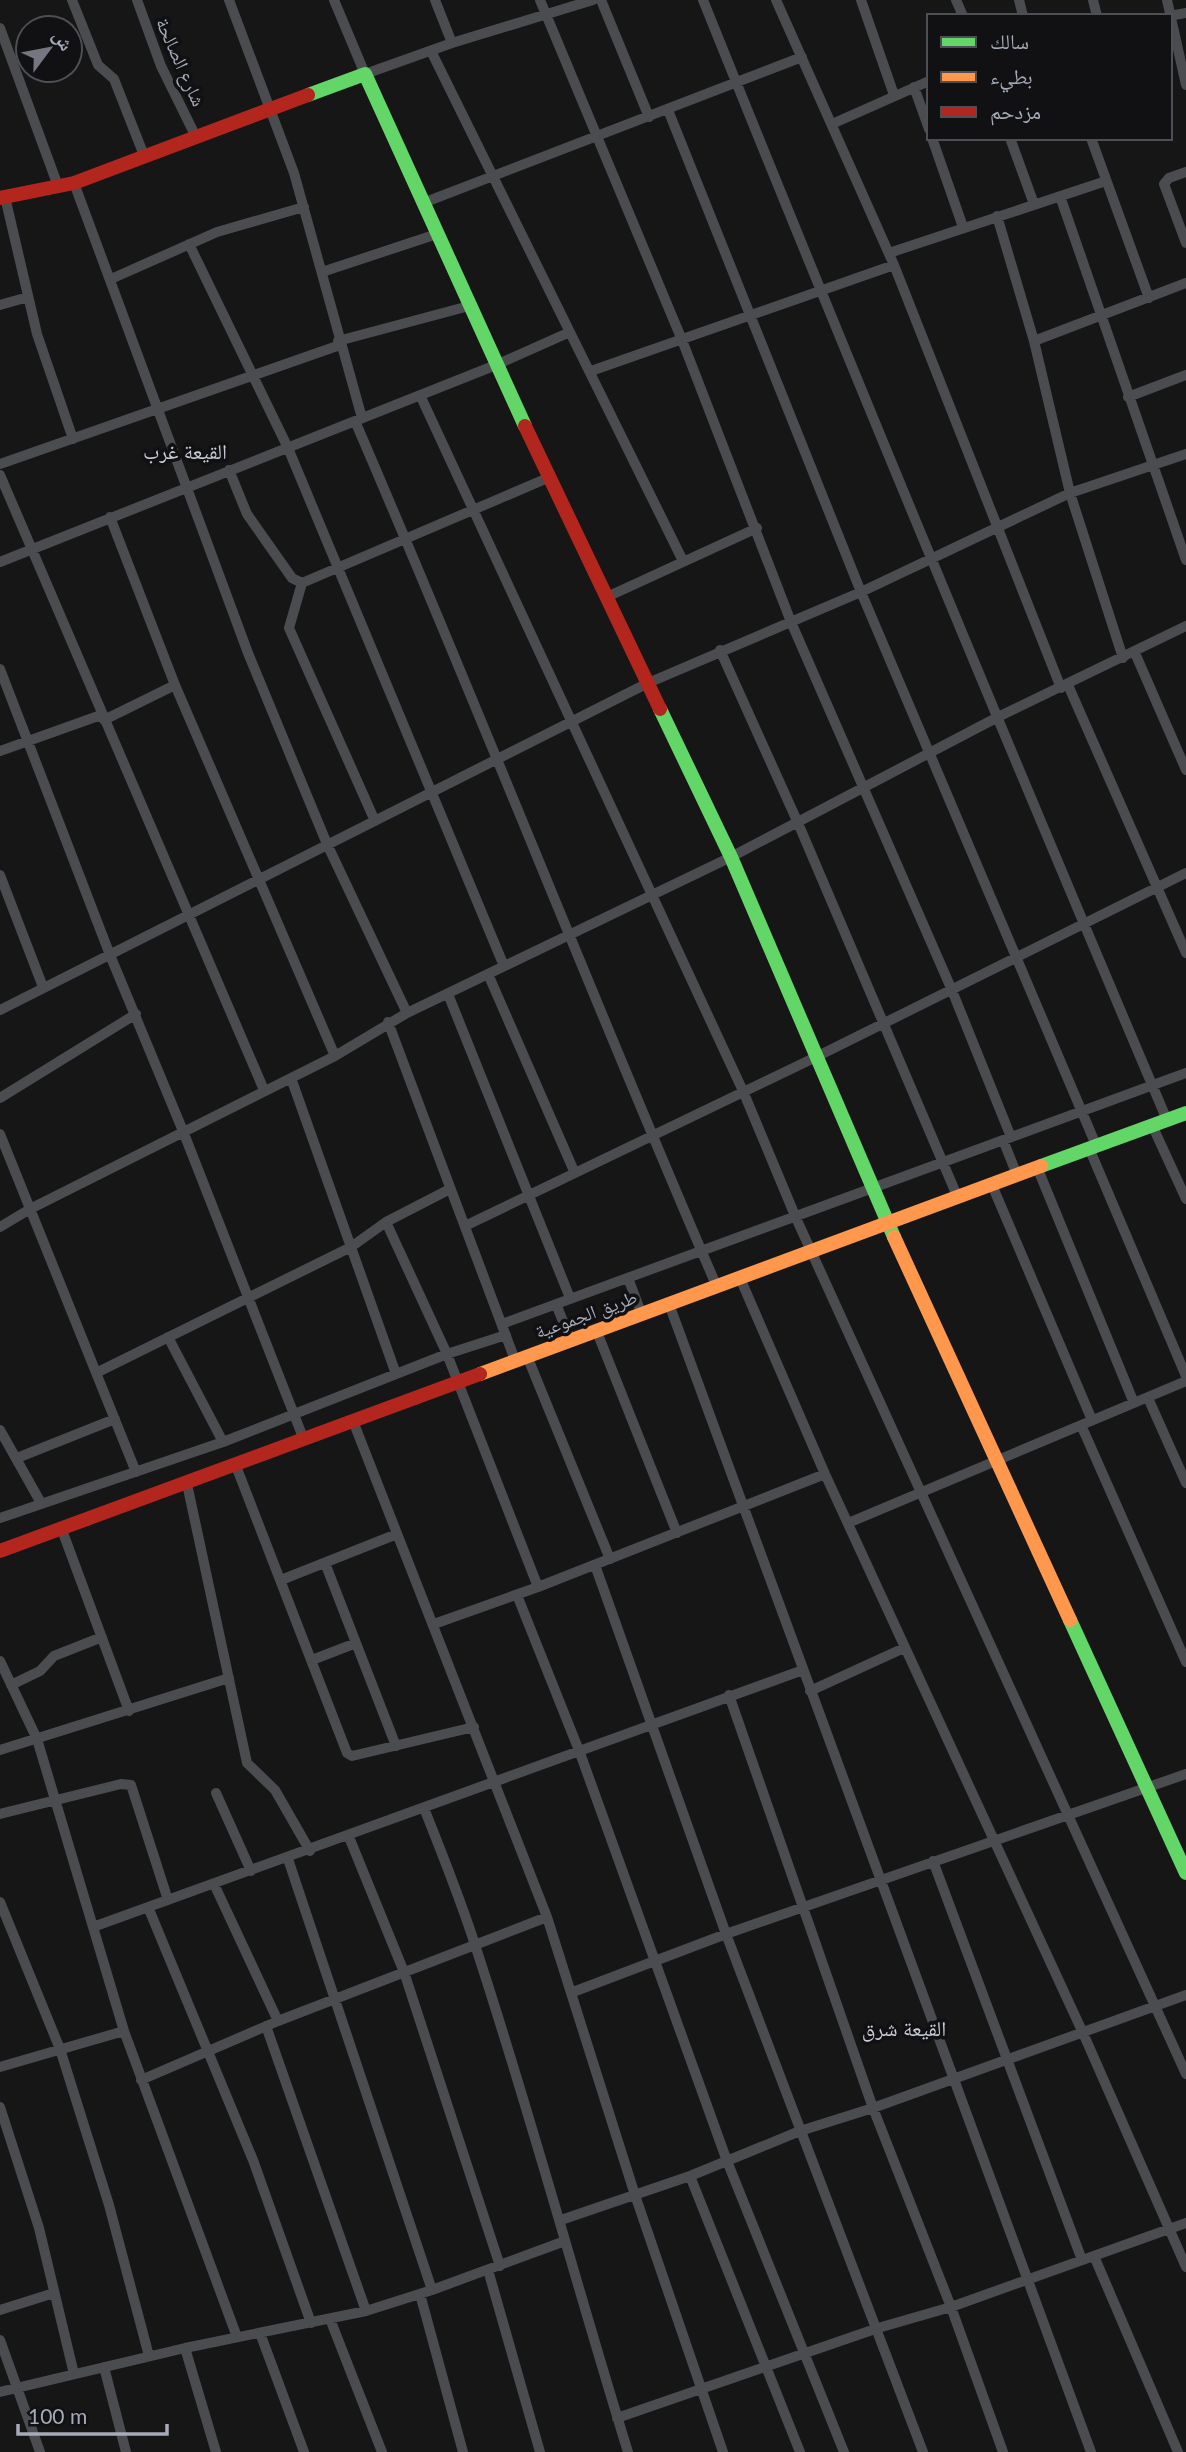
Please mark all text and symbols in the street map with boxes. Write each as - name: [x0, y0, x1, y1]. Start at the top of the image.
- north arrow: [14, 14, 84, 84]
- street label: شارع الصالحة: [151, 14, 211, 110]
- legend: [927, 14, 1172, 140]
- text: ش: [48, 25, 79, 55]
- text: سالك: [990, 28, 1029, 53]
- text: بطيء: [990, 63, 1033, 93]
- text: مزدحم: [990, 98, 1041, 126]
- district label: القيعة غرب: [143, 438, 227, 464]
- street label: طريق الجموعية: [532, 1284, 640, 1344]
- district label: القيعة شرق: [862, 2015, 946, 2042]
- scale bar: [18, 2392, 166, 2436]
- text: 100 m: [28, 2403, 87, 2428]

